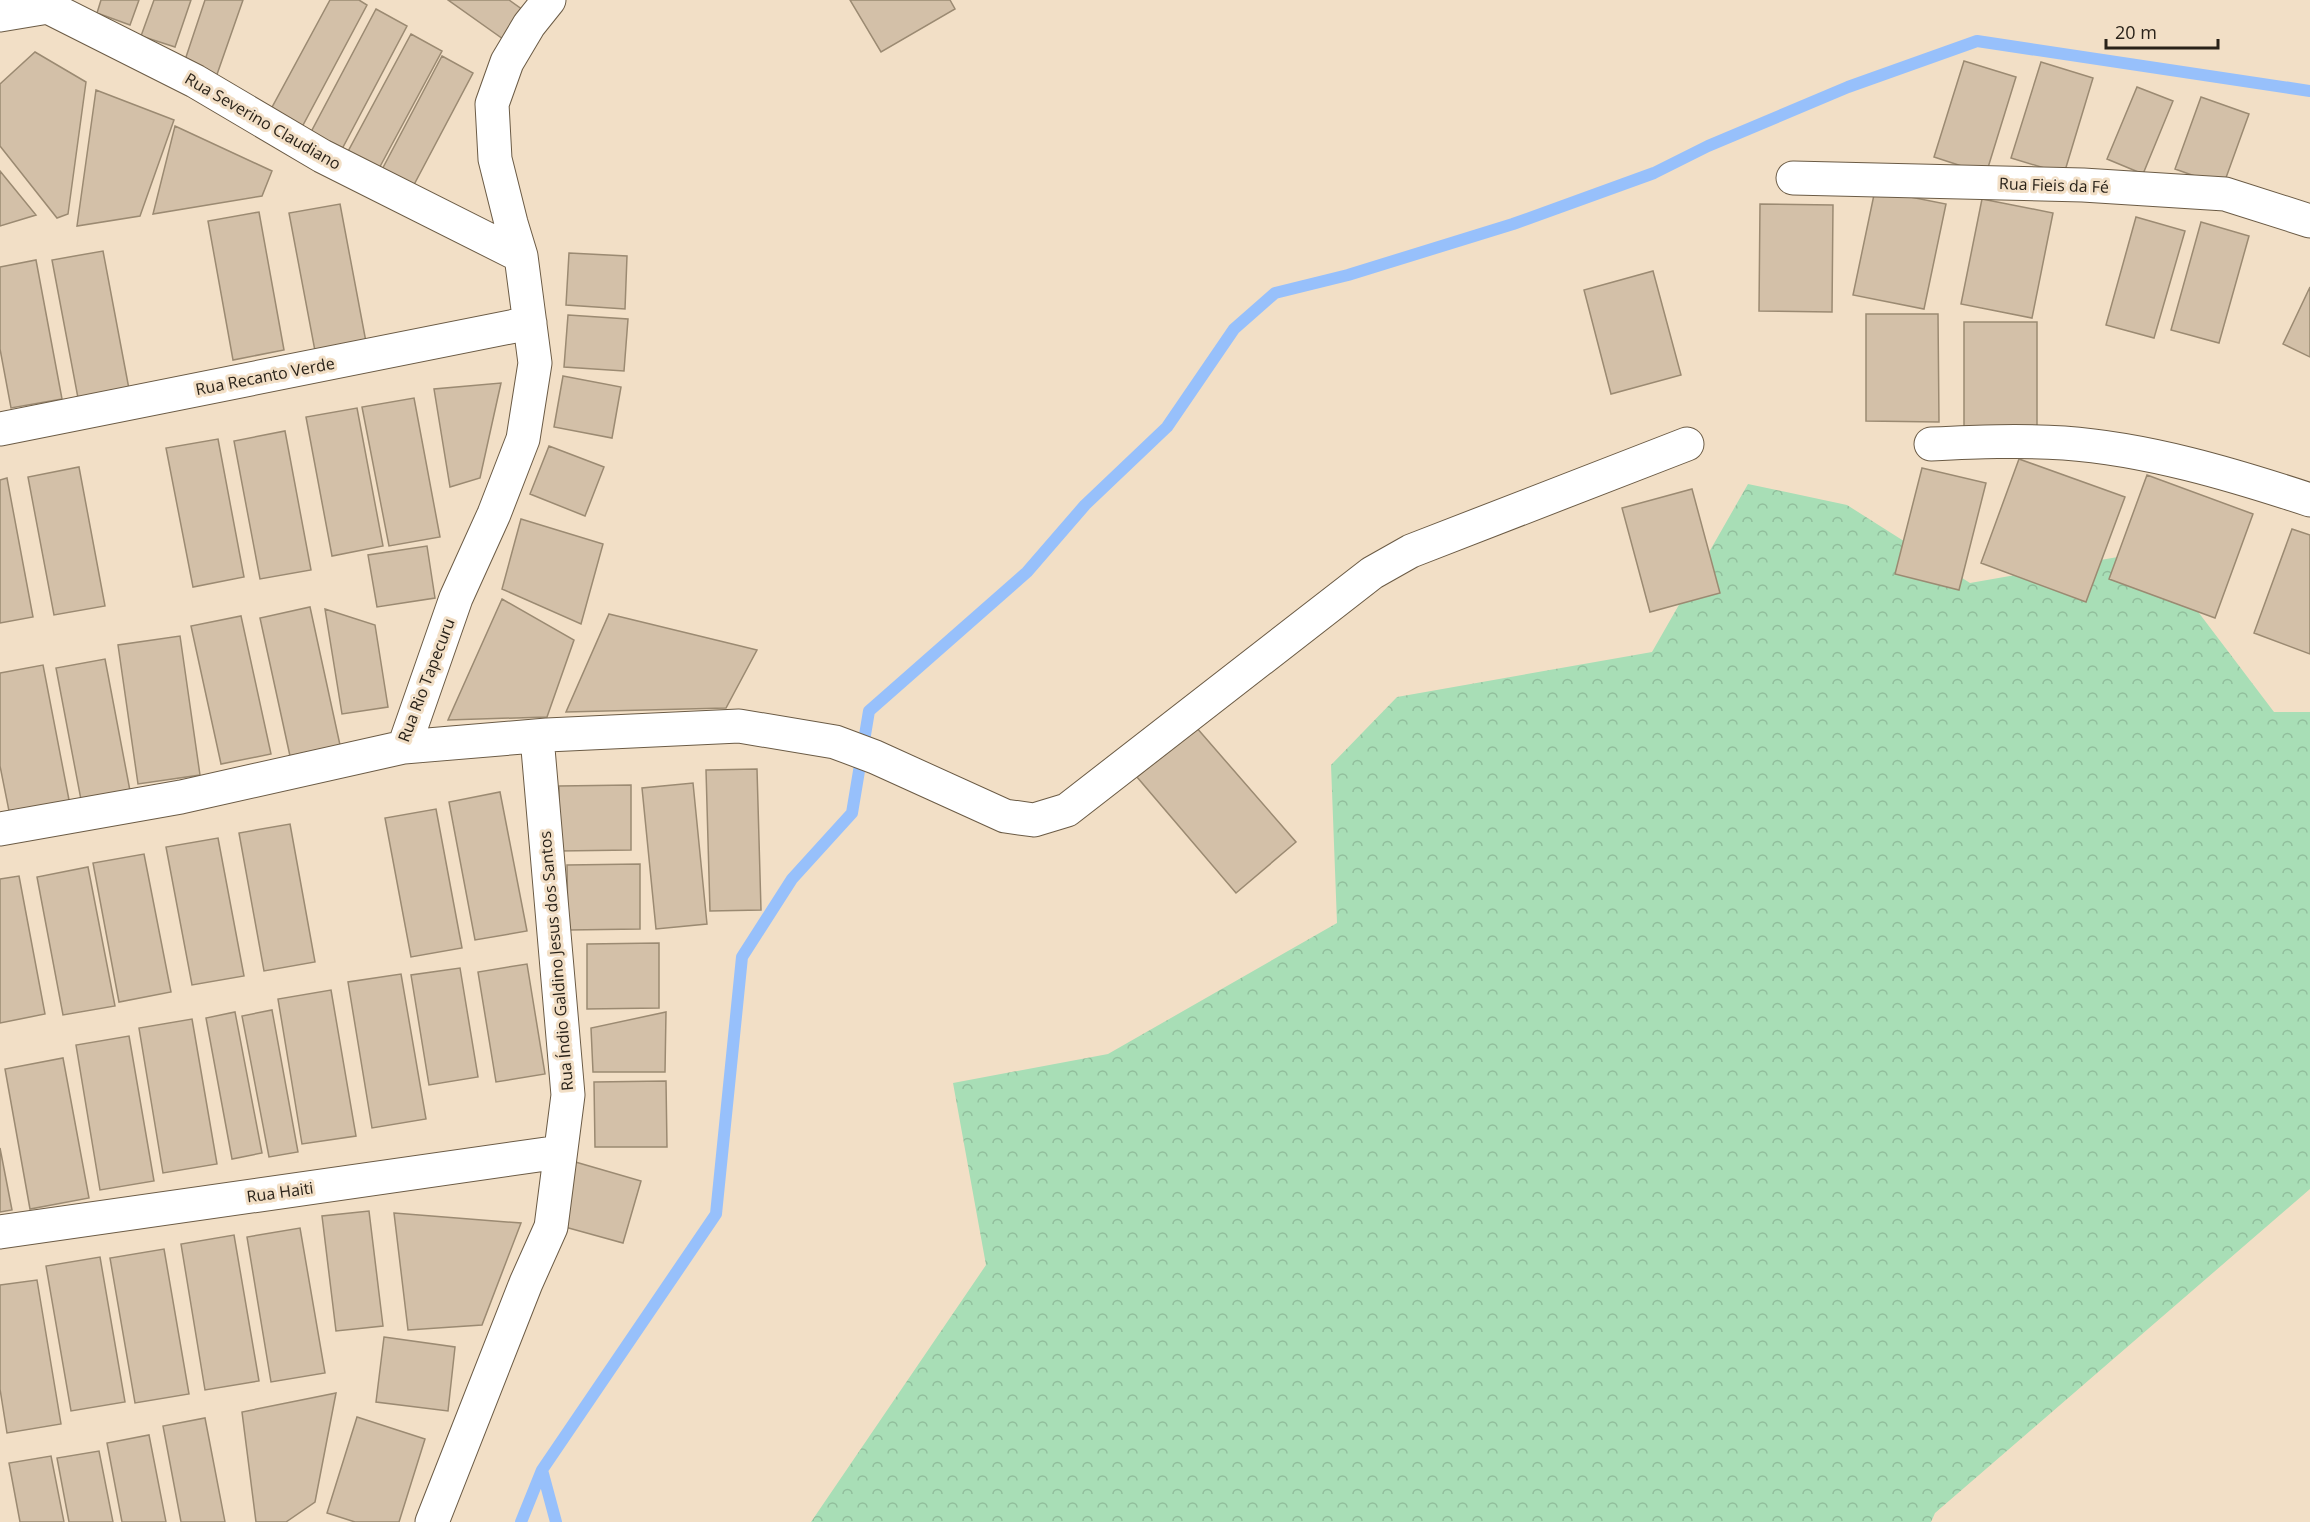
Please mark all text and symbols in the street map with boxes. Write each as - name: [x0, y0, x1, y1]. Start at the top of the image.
- scale bar: [2106, 12, 2218, 50]
- text: 20 m: [2115, 20, 2157, 44]
- street label: Rua Severino Claudiano: [181, 67, 345, 175]
- street label: Rua Fieis da Fé: [1999, 172, 2109, 198]
- street label: Rua Recanto Verde: [194, 352, 336, 400]
- street label: Rua Rio Tapecuru: [392, 615, 460, 745]
- street label: Rua Índio Galdino Jesus dos Santos: [534, 830, 578, 1092]
- street label: Rua Haiti: [245, 1176, 315, 1208]

